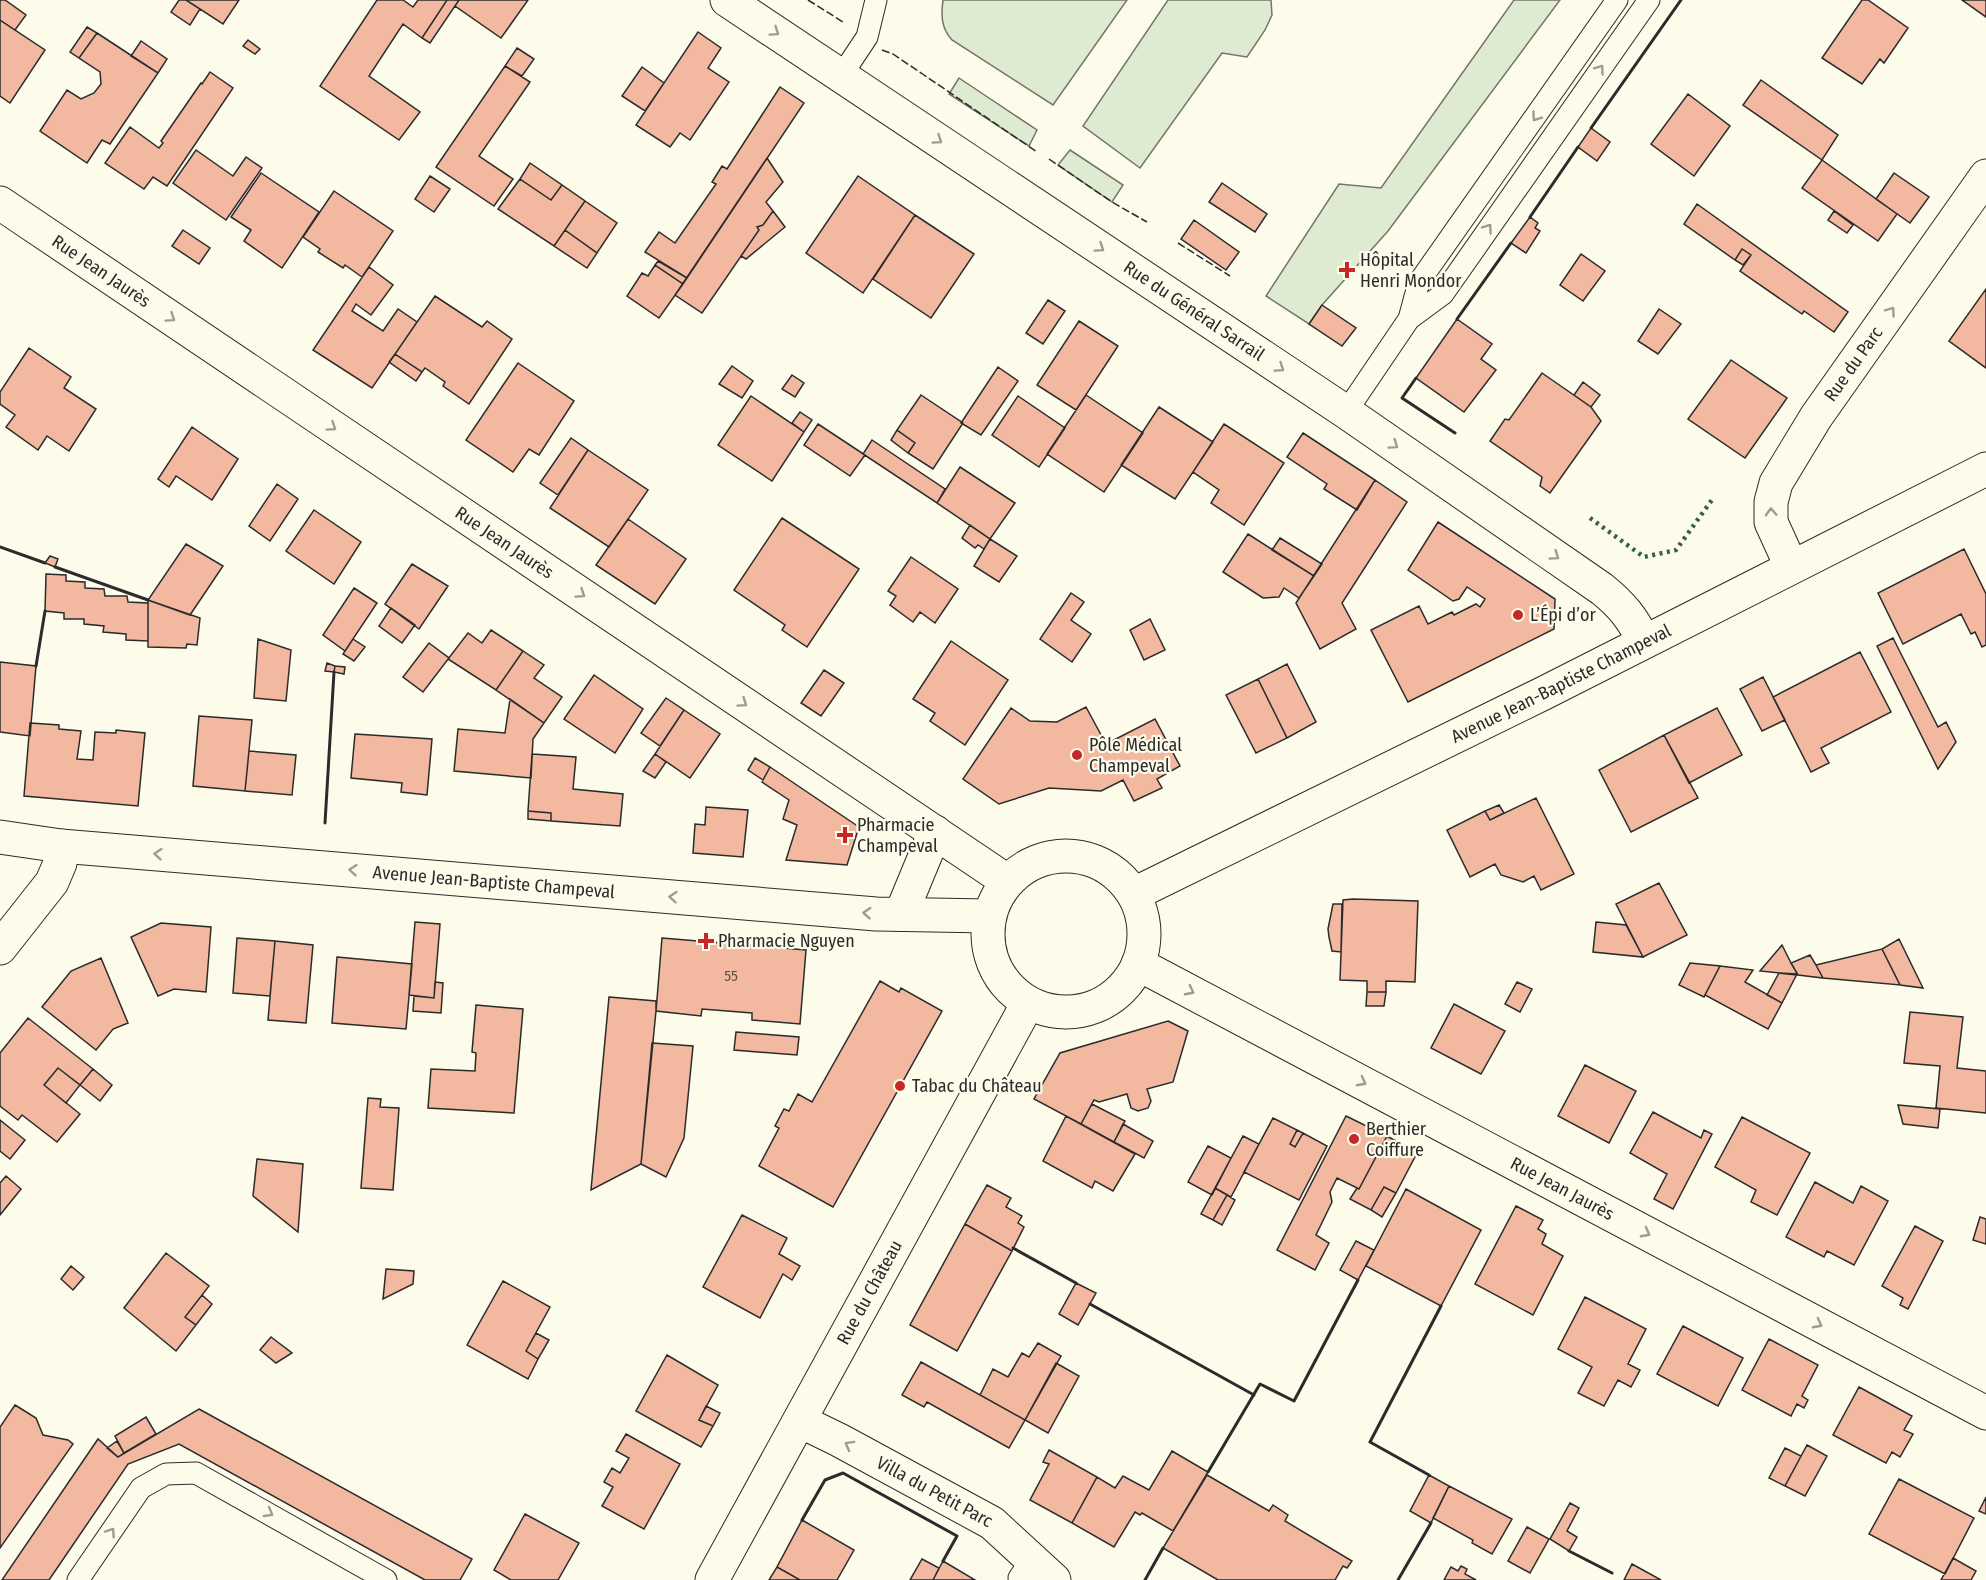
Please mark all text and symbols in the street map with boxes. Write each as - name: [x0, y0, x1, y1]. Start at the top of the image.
- one-way arrow: [769, 25, 780, 36]
- one-way arrow: [1593, 64, 1604, 75]
- one-way arrow: [1532, 110, 1543, 121]
- one-way arrow: [932, 133, 942, 145]
- one-way arrow: [1480, 224, 1491, 235]
- street label: Rue Jean Jaurès: [48, 230, 155, 312]
- one-way arrow: [1094, 241, 1105, 252]
- place label: Hôpital Henri Mondor: [1360, 249, 1462, 292]
- street label: Rue du Général Sarrail: [1119, 256, 1269, 366]
- marker: Hôpital Henri Mondor: [1338, 261, 1356, 279]
- one-way arrow: [1884, 306, 1895, 317]
- one-way arrow: [164, 311, 175, 322]
- street label: Rue du Parc: [1819, 322, 1887, 406]
- one-way arrow: [1273, 361, 1284, 372]
- one-way arrow: [326, 420, 337, 431]
- one-way arrow: [1388, 438, 1399, 449]
- street label: Rue Jean Jaurès: [451, 502, 558, 584]
- one-way arrow: [1765, 507, 1778, 516]
- one-way arrow: [1548, 549, 1559, 560]
- one-way arrow: [575, 587, 586, 598]
- place label: L’Épi d’or: [1530, 603, 1596, 626]
- marker: L’Épi d’or: [1511, 608, 1525, 622]
- street label: Avenue Jean-Baptiste Champeval: [1448, 619, 1675, 748]
- one-way arrow: [736, 696, 747, 707]
- place label: Pôle Médical Champeval: [1089, 734, 1182, 777]
- marker: Pôle Médical Champeval: [1070, 748, 1084, 762]
- place label: Pharmacie Champeval: [857, 814, 938, 857]
- marker: Pharmacie Champeval: [838, 828, 852, 842]
- one-way arrow: [154, 848, 163, 861]
- street label: Avenue Jean-Baptiste Champeval: [372, 861, 616, 903]
- one-way arrow: [348, 864, 357, 877]
- one-way arrow: [668, 891, 677, 904]
- one-way arrow: [862, 907, 871, 920]
- place label: Pharmacie Nguyen: [718, 930, 855, 952]
- marker: Pharmacie Nguyen: [699, 934, 713, 948]
- house number: 55: [724, 967, 738, 985]
- one-way arrow: [1184, 984, 1194, 995]
- place label: Tabac du Château: [912, 1075, 1042, 1097]
- one-way arrow: [1356, 1075, 1367, 1086]
- marker: Tabac du Château: [893, 1079, 907, 1093]
- place label: Berthier Coiffure: [1366, 1118, 1427, 1161]
- marker: Berthier Coiffure: [1347, 1132, 1361, 1146]
- street label: Rue Jean Jaurès: [1507, 1152, 1618, 1225]
- one-way arrow: [1640, 1226, 1650, 1237]
- street label: Rue du Château: [832, 1236, 907, 1348]
- one-way arrow: [1812, 1317, 1822, 1328]
- one-way arrow: [844, 1441, 855, 1452]
- street label: Villa du Petit Parc: [873, 1451, 997, 1532]
- one-way arrow: [262, 1506, 273, 1518]
- one-way arrow: [104, 1527, 115, 1538]

